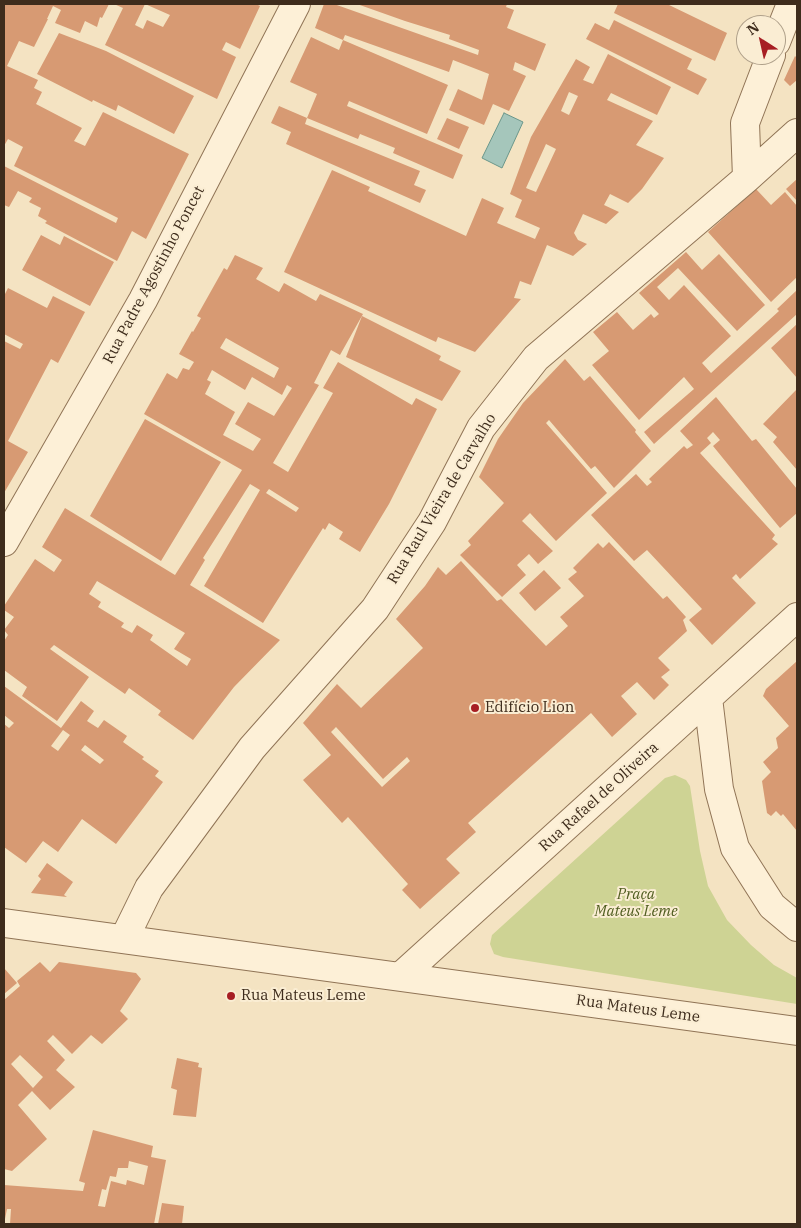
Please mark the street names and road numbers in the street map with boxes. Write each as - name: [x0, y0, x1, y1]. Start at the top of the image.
- street label: Rua Padre Agostinho Poncet: [99, 183, 209, 367]
- street label: Rua Raul Vieira de Carvalho: [384, 410, 500, 588]
- street label: Rua Rafael de Oliveira: [536, 739, 662, 855]
- street label: Rua Mateus Leme: [575, 991, 701, 1027]

